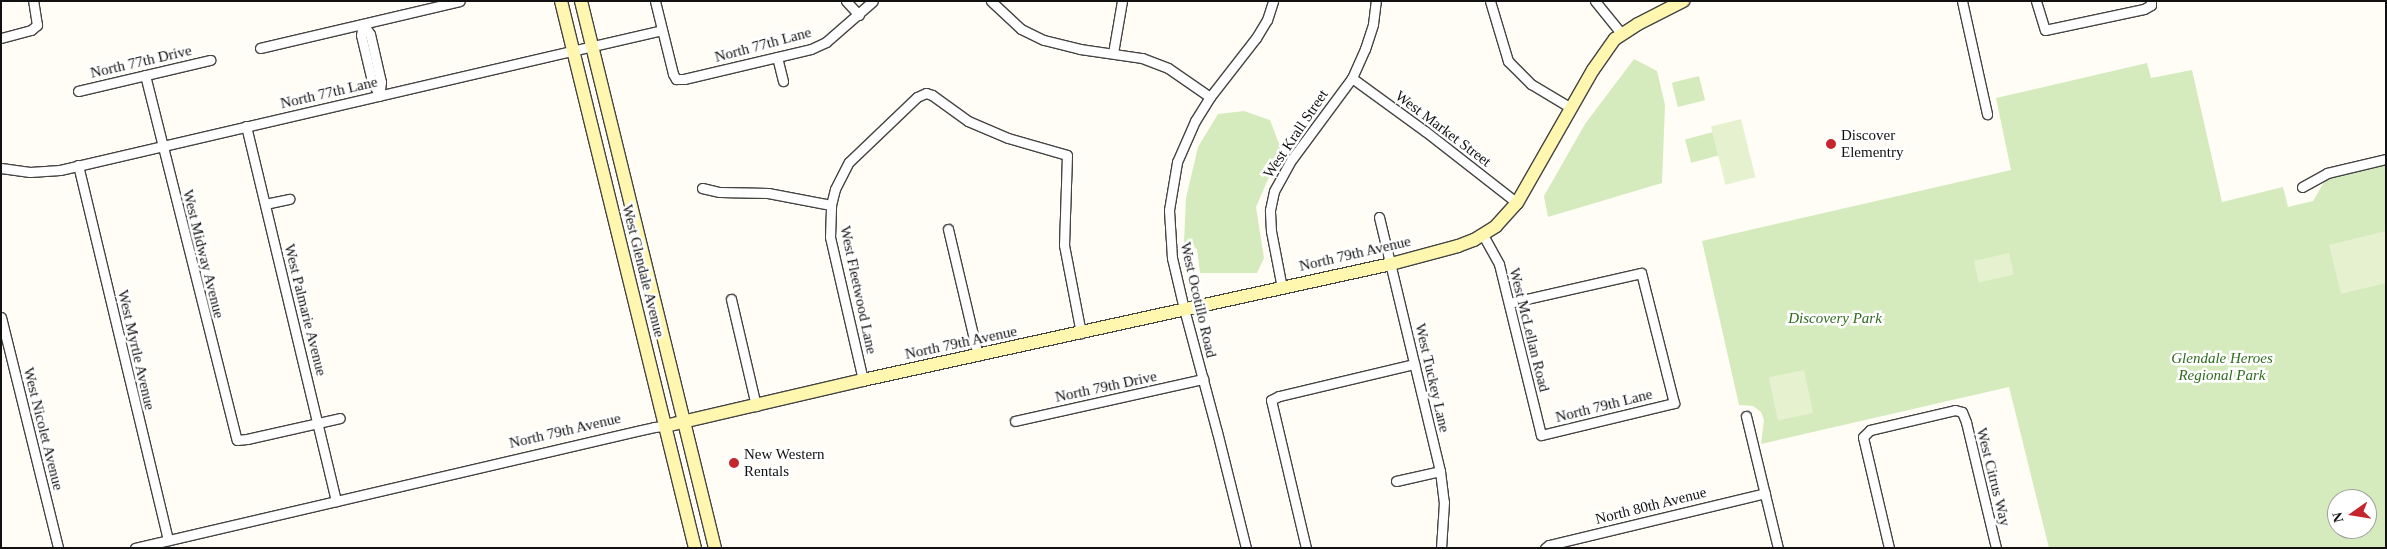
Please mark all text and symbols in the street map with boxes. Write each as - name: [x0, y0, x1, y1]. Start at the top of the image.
- street label: North 77th Lane: [713, 23, 813, 67]
- street label: North 77th Drive: [89, 42, 193, 82]
- street label: North 77th Lane: [279, 73, 379, 113]
- street label: West Krall Street: [1260, 86, 1332, 182]
- street label: West Market Street: [1391, 87, 1495, 171]
- place label: Discover Elementry: [1841, 126, 1903, 161]
- marker: Discover Elementry: [1825, 138, 1837, 150]
- street label: West Midway Avenue: [178, 187, 228, 321]
- street label: West Glendale Avenue: [618, 202, 668, 340]
- street label: West Fleetwood Lane: [836, 224, 880, 356]
- street label: North 79th Avenue: [1297, 232, 1413, 276]
- street label: West Ocotillo Road: [1176, 241, 1220, 359]
- street label: West Palmarie Avenue: [280, 242, 330, 378]
- street label: West McLellan Road: [1505, 266, 1553, 394]
- street label: West Myrtle Avenue: [113, 288, 159, 412]
- park label: Discovery Park: [1788, 310, 1882, 328]
- street label: North 79th Avenue: [903, 322, 1019, 364]
- street label: West Tuckey Lane: [1411, 322, 1453, 434]
- park label: Glendale Heroes Regional Park: [2171, 349, 2273, 384]
- street label: West Nicolet Avenue: [19, 365, 67, 493]
- street label: North 79th Drive: [1054, 367, 1158, 407]
- street label: North 79th Lane: [1554, 385, 1654, 427]
- street label: North 79th Avenue: [507, 409, 623, 453]
- street label: West Citrus Way: [1972, 426, 2014, 528]
- place label: New Western Rentals: [744, 445, 825, 480]
- marker: New Western Rentals: [728, 457, 740, 469]
- street label: North 80th Avenue: [1593, 483, 1709, 529]
- north arrow: [2327, 489, 2377, 539]
- text: N: [2329, 511, 2346, 524]

